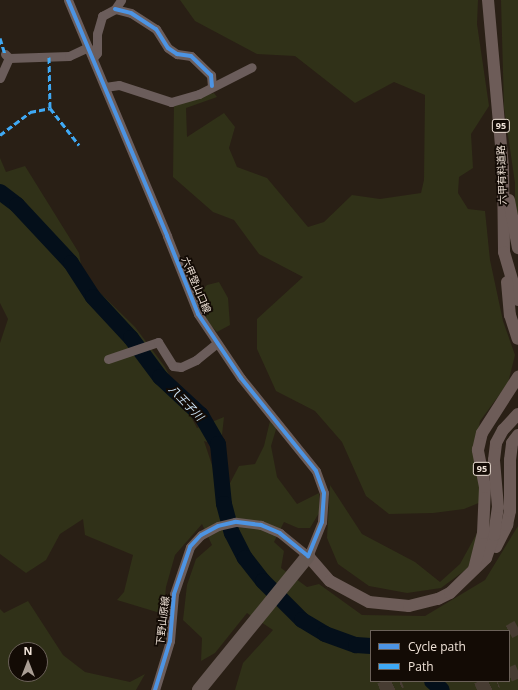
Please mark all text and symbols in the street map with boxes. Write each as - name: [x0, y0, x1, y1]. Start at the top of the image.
- road number: 95: [491, 119, 511, 133]
- street label: 六甲有料道路: [495, 145, 509, 205]
- street label: 六甲登山口線: [179, 255, 213, 315]
- water label: 八王子川: [166, 383, 206, 423]
- road number: 95: [472, 462, 492, 476]
- street label: 下野山原線: [154, 595, 172, 647]
- legend: [370, 630, 510, 682]
- text: Cycle path: [408, 638, 466, 655]
- north arrow: [8, 642, 48, 682]
- text: N: [24, 643, 32, 658]
- text: Path: [408, 658, 434, 675]

